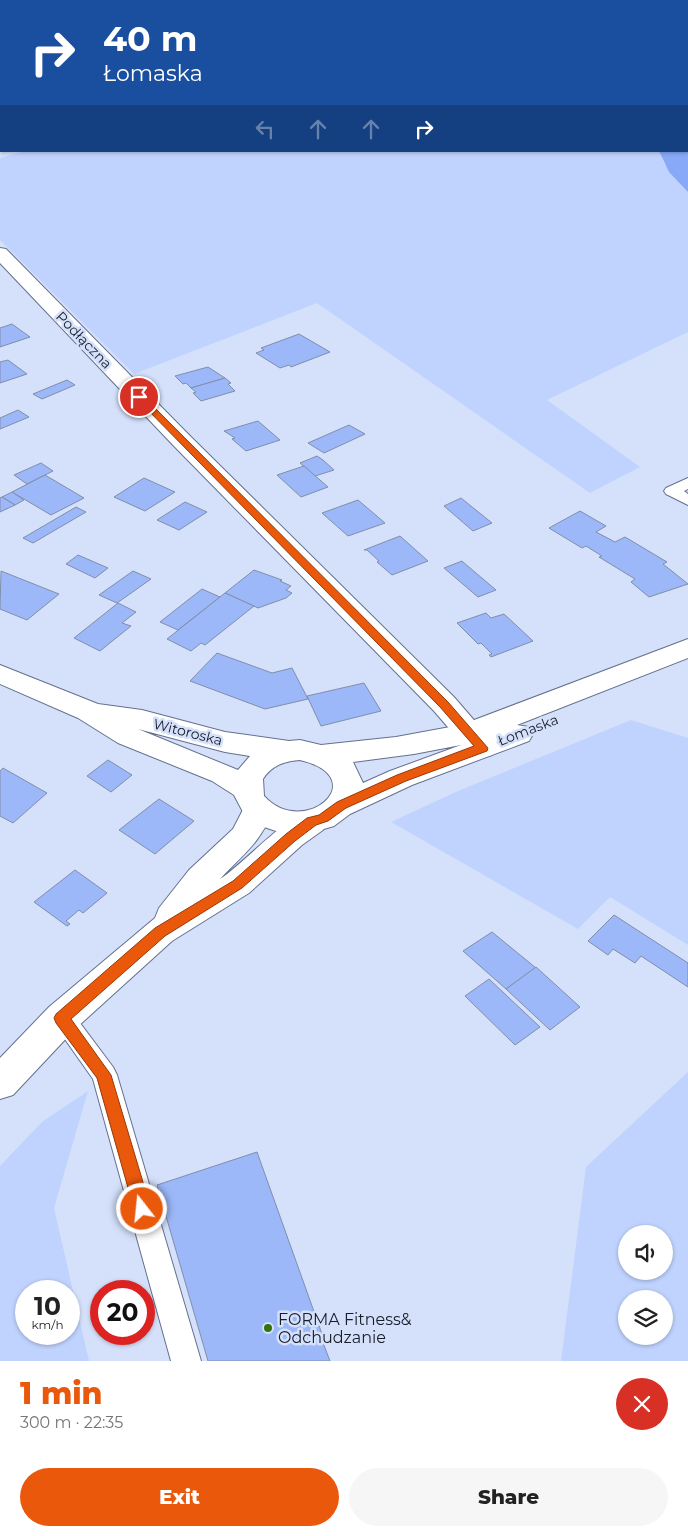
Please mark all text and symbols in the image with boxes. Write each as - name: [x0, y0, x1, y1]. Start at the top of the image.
- text: 40 m: [103, 17, 198, 60]
- icon: right: [20, 20, 85, 85]
- text: Łomaska: [103, 60, 203, 87]
- icon: left: [251, 115, 279, 143]
- icon: ahead: [304, 115, 332, 143]
- icon: ahead: [357, 115, 385, 143]
- icon: right: [410, 115, 438, 143]
- street label: Podłączna: [52, 308, 116, 372]
- pin: [118, 376, 160, 418]
- icon: arrive: [125, 383, 153, 411]
- street label: Łomaska: [495, 710, 561, 750]
- street label: Witoroska: [152, 715, 224, 749]
- position arrow: [115, 1182, 167, 1234]
- map controls: [618, 1225, 673, 1345]
- button: sound: [618, 1225, 673, 1280]
- speed limit sign: 20: [90, 1280, 155, 1345]
- button: layers: [618, 1290, 673, 1345]
- text: 10: [34, 1291, 61, 1321]
- place label: FORMA Fitness& Odchudzanie: [278, 1310, 412, 1347]
- text: km/h: [31, 1317, 64, 1332]
- marker: FORMA Fitness& Odchudzanie: [262, 1322, 274, 1334]
- text: 1 min: [20, 1375, 103, 1412]
- button: close: [616, 1378, 668, 1430]
- text: 300 m · 22:35: [20, 1413, 123, 1432]
- button: Exit: [20, 1468, 339, 1526]
- button: Share: [349, 1468, 668, 1526]

